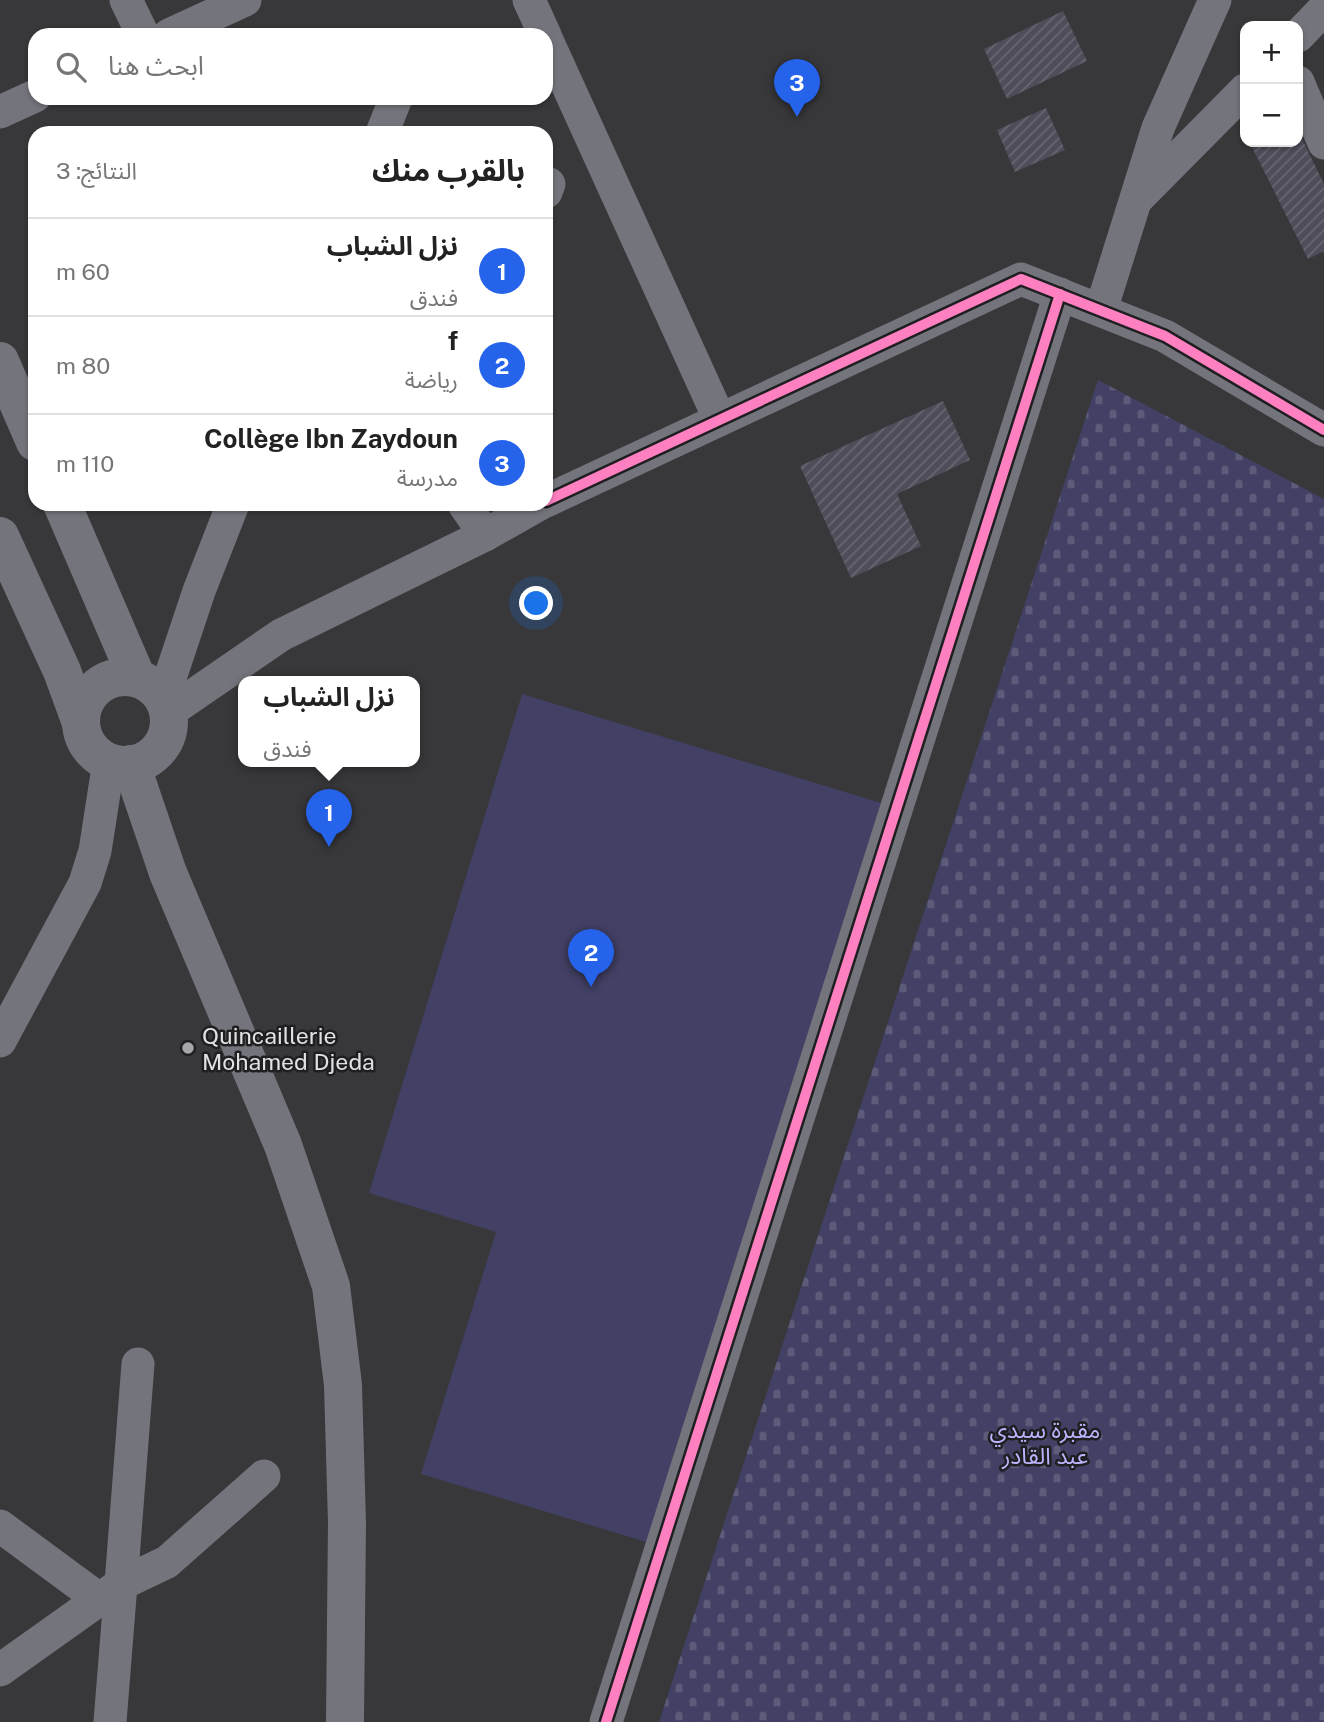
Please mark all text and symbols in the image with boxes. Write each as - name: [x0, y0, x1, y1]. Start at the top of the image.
- map controls: [1240, 21, 1303, 147]
- button: +: [1240, 21, 1303, 84]
- search box: [28, 28, 553, 105]
- icon: search: [52, 48, 90, 86]
- text: ابحث هنا: [108, 50, 204, 81]
- pin: 3: [774, 59, 820, 117]
- button: −: [1240, 84, 1303, 147]
- text: بالقرب منك: [372, 152, 525, 188]
- text: النتائج: 3: [56, 157, 137, 184]
- text: نزل الشباب: [327, 230, 458, 261]
- text: 60 m: [56, 258, 110, 285]
- text: 1: [497, 258, 507, 285]
- text: فندق: [410, 284, 458, 311]
- text: f: [448, 325, 458, 356]
- text: 80 m: [56, 352, 110, 379]
- text: 2: [495, 352, 509, 379]
- text: رياضة: [405, 366, 458, 393]
- text: Collège Ibn Zaydoun: [204, 423, 458, 454]
- text: 110 m: [56, 450, 114, 477]
- text: 3: [494, 450, 510, 477]
- text: مدرسة: [397, 464, 458, 491]
- your location: [519, 586, 553, 620]
- popup: [238, 676, 420, 767]
- text: نزل الشباب: [263, 681, 395, 712]
- text: فندق: [263, 735, 312, 762]
- pin: 1: [306, 789, 352, 847]
- pin: 2: [568, 929, 614, 987]
- place label: Quincaillerie Mohamed Djeda: [202, 1022, 375, 1075]
- marker: Quincaillerie Mohamed Djeda: [180, 1040, 196, 1056]
- park label: مقبرة سيدي عبد القادر: [990, 1416, 1100, 1470]

